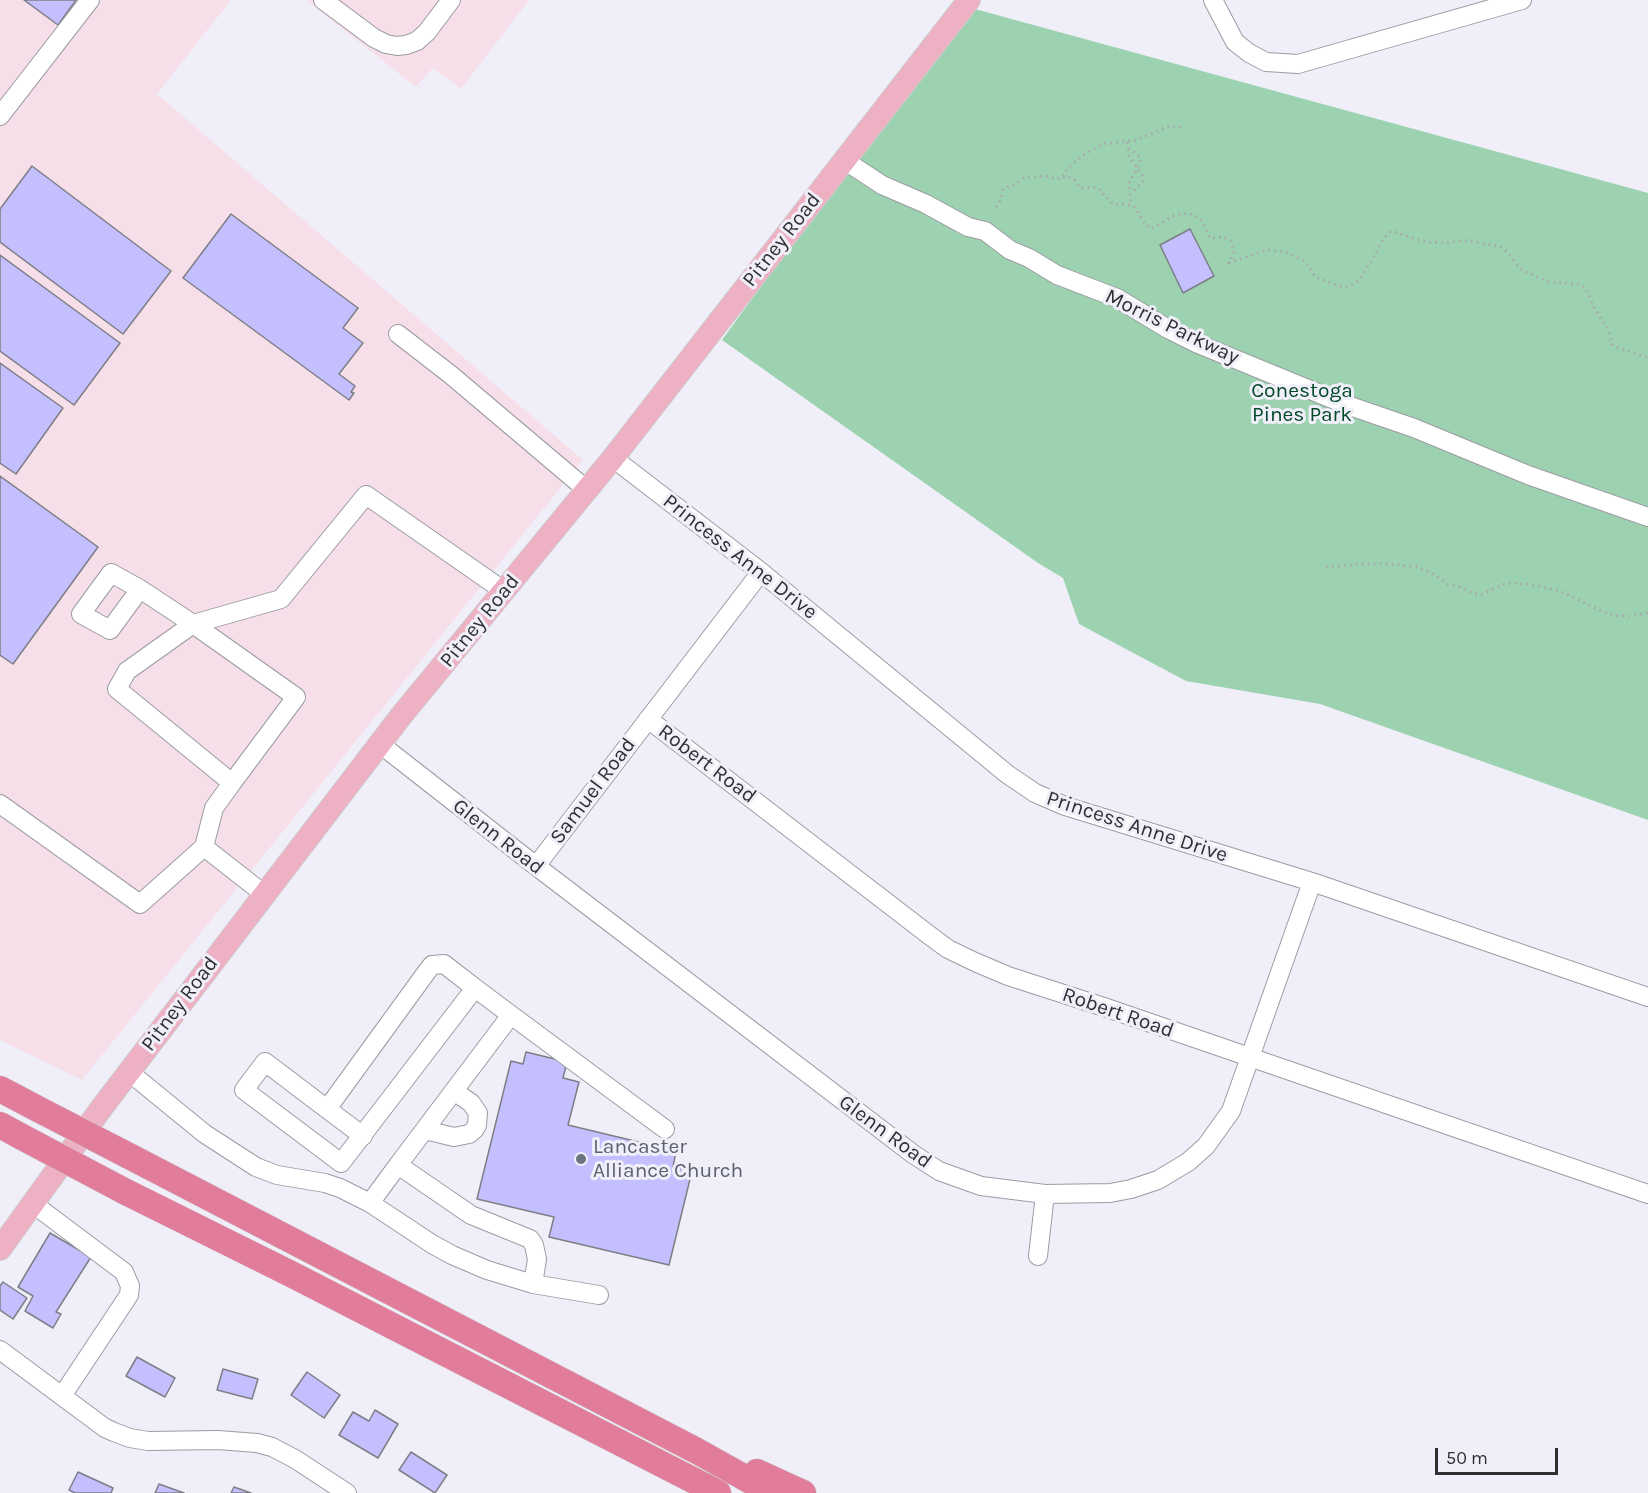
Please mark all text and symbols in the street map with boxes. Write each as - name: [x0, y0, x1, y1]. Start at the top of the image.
- street label: Pitney Road: [737, 188, 827, 292]
- street label: Morris Parkway: [1101, 284, 1243, 370]
- park label: Conestoga Pines Park: [1251, 378, 1353, 428]
- street label: Princess Anne Drive: [658, 489, 822, 625]
- street label: Pitney Road: [435, 569, 525, 673]
- street label: Robert Road: [653, 719, 761, 809]
- street label: Samuel Road: [545, 733, 641, 849]
- street label: Princess Anne Drive: [1043, 786, 1231, 868]
- street label: Glenn Road: [447, 794, 549, 880]
- street label: Pitney Road: [136, 952, 224, 1056]
- street label: Robert Road: [1059, 982, 1177, 1044]
- street label: Glenn Road: [834, 1090, 936, 1174]
- place label: Lancaster Alliance Church: [593, 1134, 743, 1184]
- marker: Lancaster Alliance Church: [574, 1152, 588, 1166]
- scale bar: [1438, 1436, 1561, 1474]
- text: 50 m: [1446, 1447, 1488, 1469]

